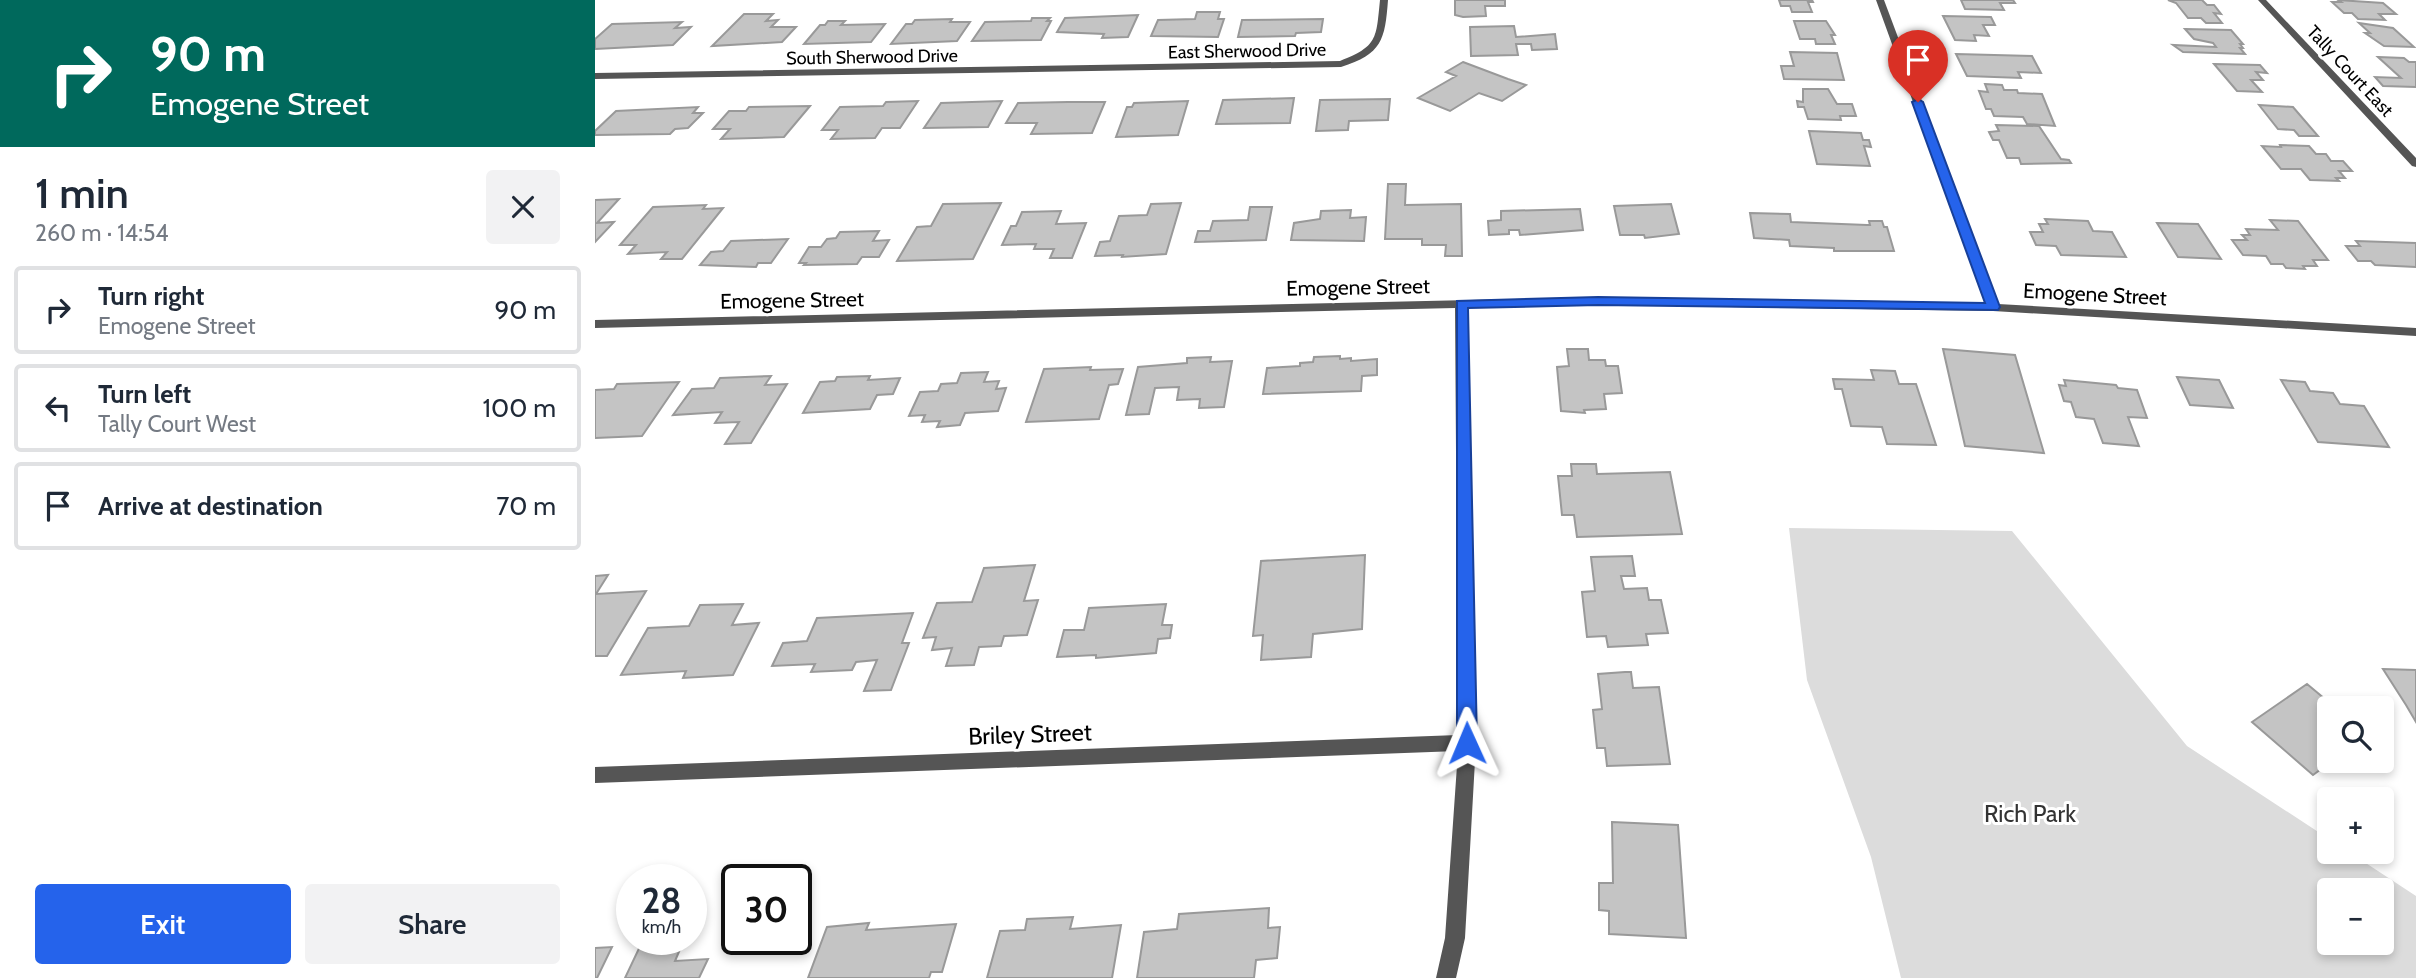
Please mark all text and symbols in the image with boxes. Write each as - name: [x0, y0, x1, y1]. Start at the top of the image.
- street label: Tally Court East: [2302, 21, 2398, 121]
- text: 90 m: [150, 24, 266, 83]
- icon: right: [35, 28, 126, 119]
- pin: [1888, 30, 1948, 102]
- street label: East Sherwood Drive: [1168, 39, 1326, 63]
- icon: arrive: [1899, 41, 1937, 79]
- street label: South Sherwood Drive: [786, 45, 958, 69]
- text: Emogene Street: [150, 84, 369, 123]
- text: 1 min: [35, 167, 129, 219]
- button: close: [486, 170, 560, 244]
- text: 260 m · 14:54: [35, 219, 169, 247]
- street label: Emogene Street: [1286, 273, 1430, 301]
- street label: Emogene Street: [2023, 278, 2167, 310]
- text: Turn right: [98, 280, 204, 312]
- street label: Emogene Street: [720, 286, 864, 314]
- icon: right: [39, 291, 77, 329]
- text: 90 m: [494, 294, 556, 326]
- text: Emogene Street: [98, 312, 256, 340]
- text: Turn left: [98, 378, 191, 410]
- icon: left: [39, 389, 77, 427]
- text: 100 m: [483, 392, 556, 424]
- text: Tally Court West: [98, 410, 256, 438]
- icon: arrive: [39, 487, 77, 525]
- text: Arrive at destination: [98, 490, 323, 522]
- text: 70 m: [496, 490, 556, 522]
- map controls: [2317, 696, 2394, 955]
- button: search: [2317, 696, 2394, 773]
- position arrow: [1430, 706, 1504, 780]
- street label: Briley Street: [968, 717, 1092, 751]
- button: +: [2317, 787, 2394, 864]
- park label: Rich Park: [1984, 799, 2076, 828]
- speed limit sign: 30: [721, 864, 812, 955]
- button: −: [2317, 878, 2394, 955]
- text: 28: [642, 879, 681, 922]
- button: Exit: [35, 884, 291, 964]
- button: Share: [305, 884, 560, 964]
- text: km/h: [642, 916, 681, 938]

